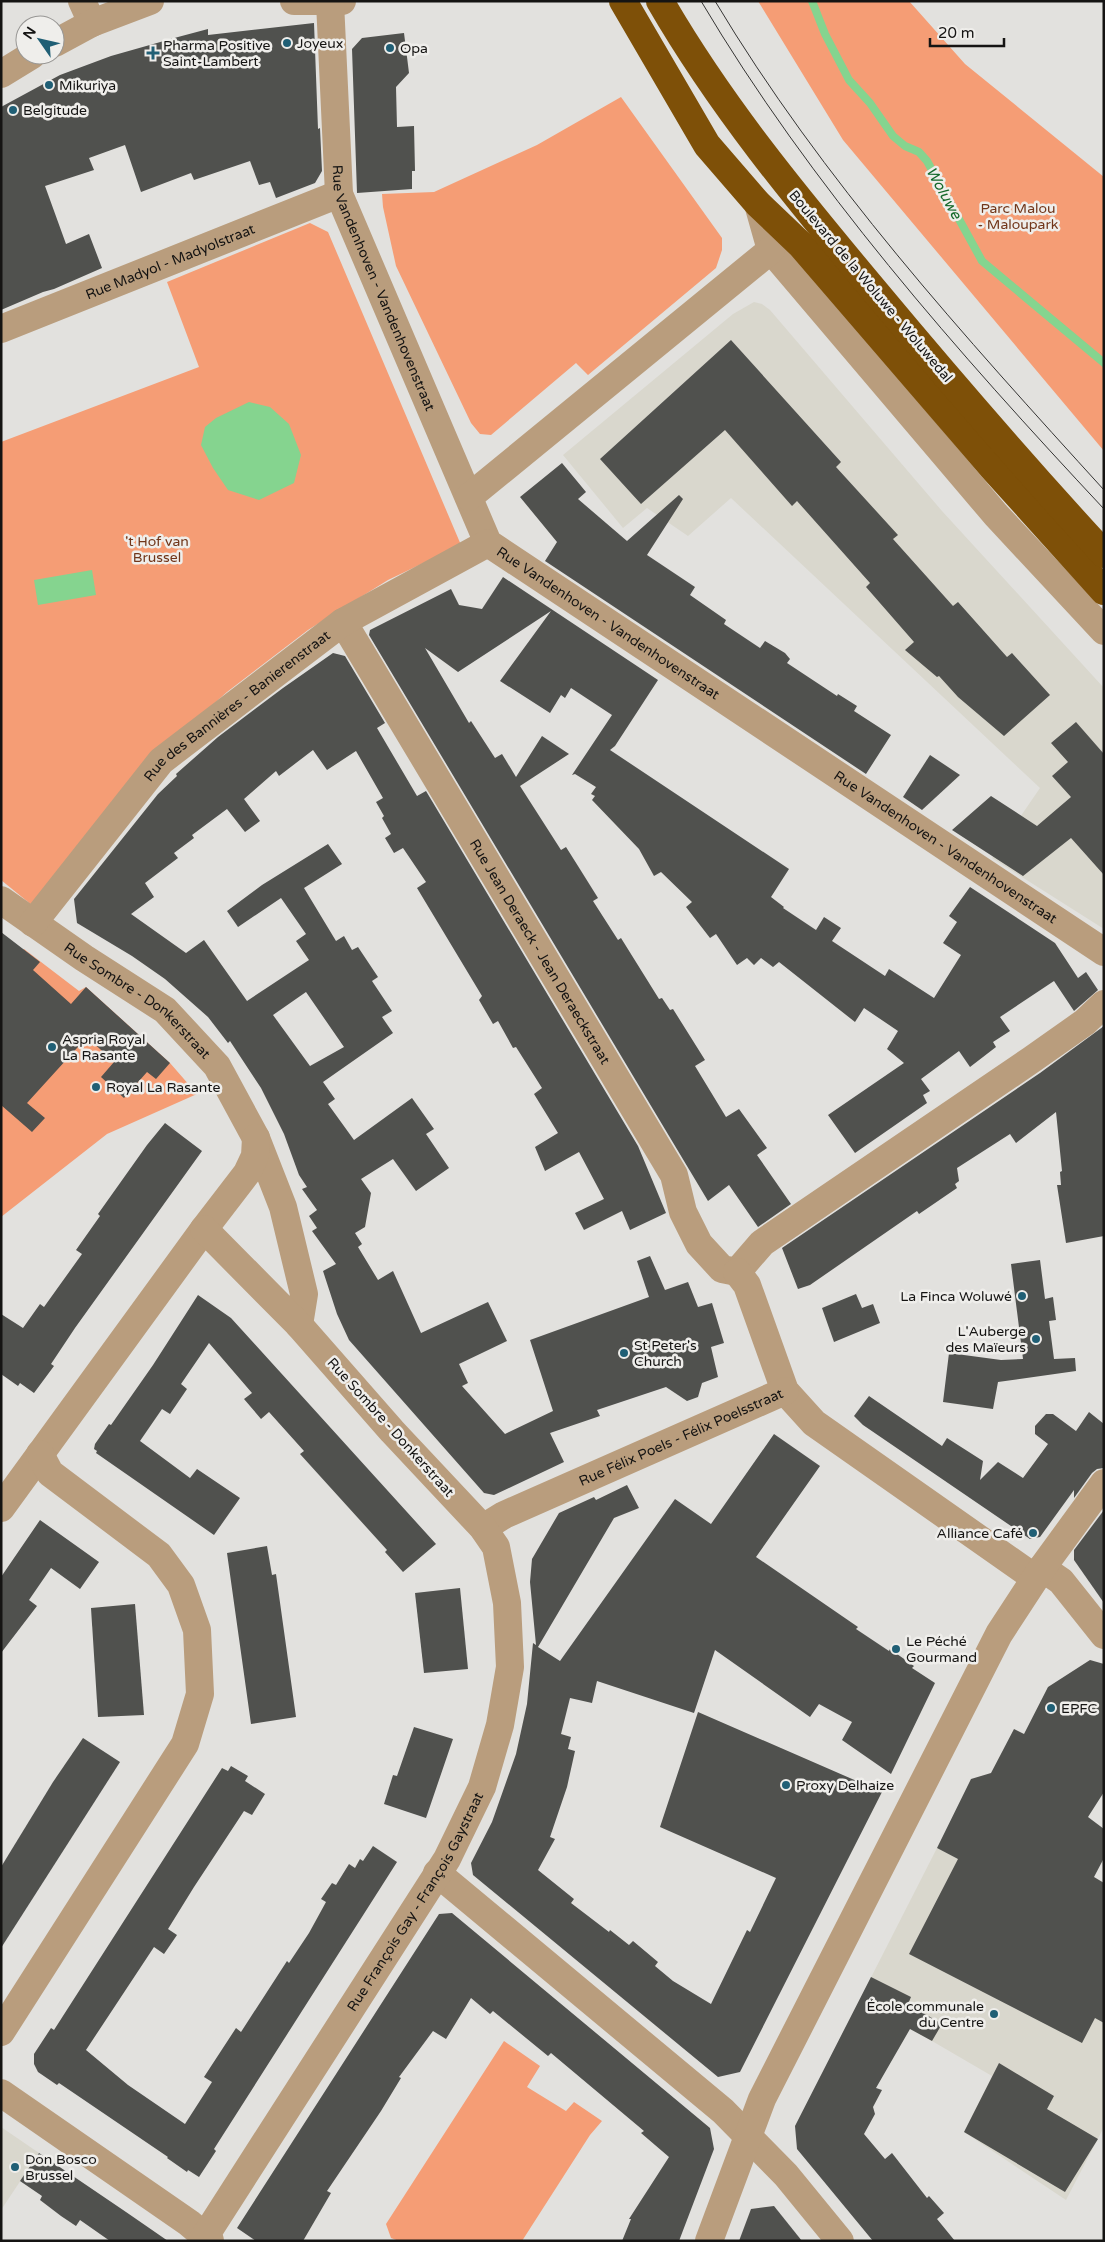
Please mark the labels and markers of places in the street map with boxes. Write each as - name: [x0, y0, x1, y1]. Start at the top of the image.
- place label: Joyeux: [297, 35, 343, 52]
- place label: Pharma Positive Saint-Lambert: [163, 37, 271, 70]
- marker: Joyeux: [281, 37, 293, 49]
- place label: Opa: [400, 40, 428, 57]
- marker: Opa: [384, 42, 396, 54]
- marker: Pharma Positive Saint-Lambert: [147, 47, 159, 59]
- place label: Mikuriya: [59, 77, 116, 94]
- marker: Mikuriya: [43, 79, 55, 91]
- place label: Belgitude: [23, 102, 87, 119]
- marker: Belgitude: [7, 104, 19, 116]
- place label: Aspria Royal La Rasante: [62, 1031, 146, 1064]
- marker: Aspria Royal La Rasante: [46, 1041, 58, 1053]
- place label: Royal La Rasante: [106, 1079, 220, 1096]
- marker: Royal La Rasante: [90, 1081, 102, 1093]
- place label: La Finca Woluwé: [900, 1288, 1012, 1305]
- marker: La Finca Woluwé: [1016, 1290, 1028, 1302]
- place label: L'Auberge des Maïeurs: [945, 1323, 1026, 1356]
- marker: L'Auberge des Maïeurs: [1030, 1333, 1042, 1345]
- place label: St Peter's Church: [634, 1337, 697, 1370]
- marker: St Peter's Church: [618, 1347, 630, 1359]
- place label: Alliance Café: [937, 1525, 1023, 1542]
- marker: Alliance Café: [1027, 1527, 1039, 1539]
- place label: Le Péché Gourmand: [906, 1633, 977, 1666]
- marker: Le Péché Gourmand: [890, 1643, 902, 1655]
- place label: EPFC: [1061, 1700, 1098, 1717]
- marker: EPFC: [1045, 1702, 1057, 1714]
- place label: Proxy Delhaize: [796, 1777, 894, 1794]
- marker: Proxy Delhaize: [780, 1779, 792, 1791]
- place label: École communale du Centre: [866, 1998, 984, 2031]
- marker: École communale du Centre: [988, 2008, 1000, 2020]
- place label: Don Bosco Brussel: [25, 2151, 97, 2184]
- marker: Don Bosco Brussel: [9, 2161, 21, 2173]

